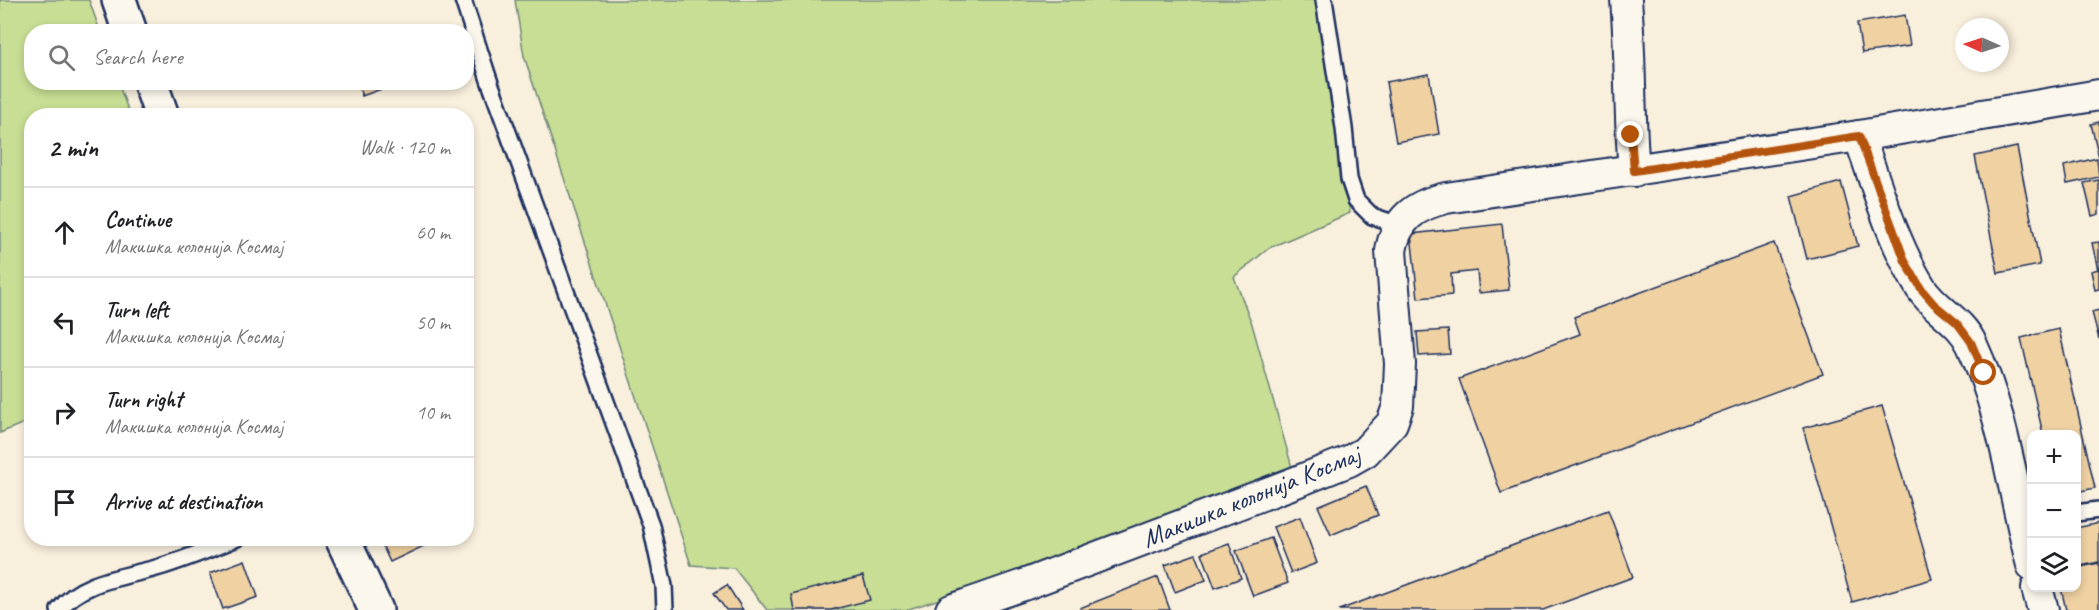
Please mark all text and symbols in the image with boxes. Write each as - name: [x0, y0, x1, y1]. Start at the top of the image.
- north arrow: [1955, 18, 2009, 72]
- search box: [24, 24, 474, 90]
- icon: search: [45, 41, 78, 74]
- text: Search here: [93, 43, 183, 71]
- route end: [1617, 121, 1643, 147]
- text: 2 min: [48, 131, 98, 164]
- text: Walk · 120 m: [360, 135, 450, 160]
- text: Continue: [105, 206, 171, 234]
- icon: ahead: [48, 216, 81, 249]
- text: 60 m: [416, 220, 450, 245]
- text: Макишка колонија Космај: [105, 234, 283, 259]
- text: Turn left: [105, 296, 169, 324]
- icon: left: [48, 306, 81, 339]
- text: 50 m: [416, 310, 450, 335]
- text: Макишка колонија Космај: [105, 324, 283, 349]
- route start: [1970, 359, 1996, 385]
- text: Turn right: [105, 386, 182, 414]
- icon: right: [48, 396, 81, 429]
- text: 10 m: [416, 400, 450, 425]
- text: Макишка колонија Космај: [105, 414, 283, 439]
- map controls: [2027, 430, 2081, 592]
- button: +: [2027, 430, 2081, 484]
- street label: Макишка колонија Космај: [1137, 437, 1367, 555]
- button: −: [2027, 484, 2081, 538]
- icon: arrive: [48, 486, 81, 519]
- text: Arrive at destination: [105, 488, 262, 516]
- button: layers: [2027, 538, 2081, 592]

